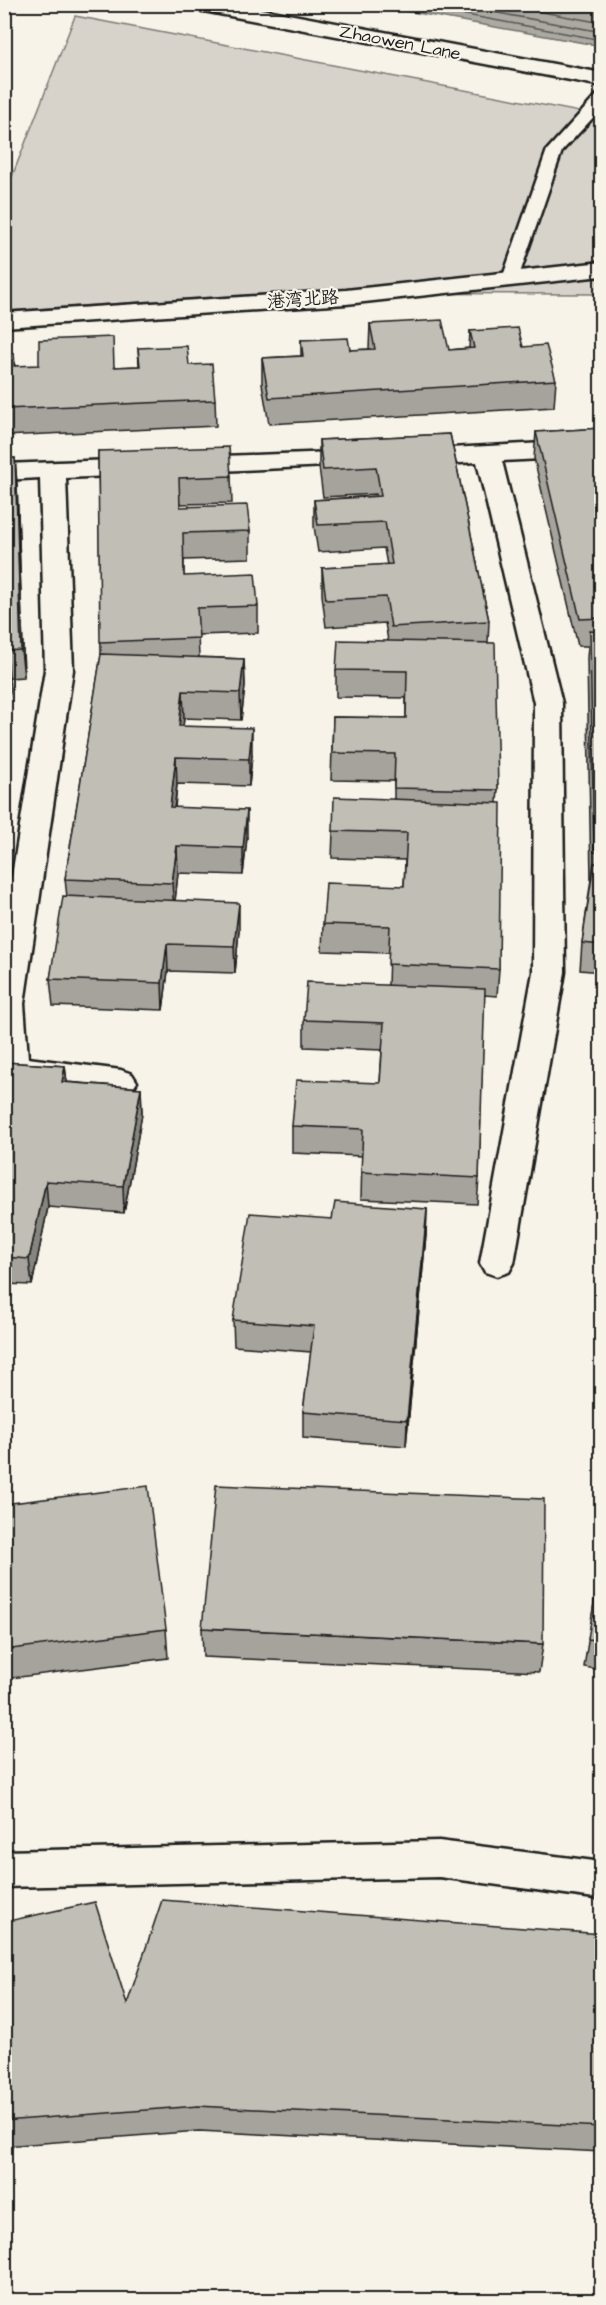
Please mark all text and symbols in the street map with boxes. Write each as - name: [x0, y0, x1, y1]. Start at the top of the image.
- street label: Zhaowen Lane: [337, 18, 463, 67]
- street label: 港湾北路: [266, 285, 340, 314]

